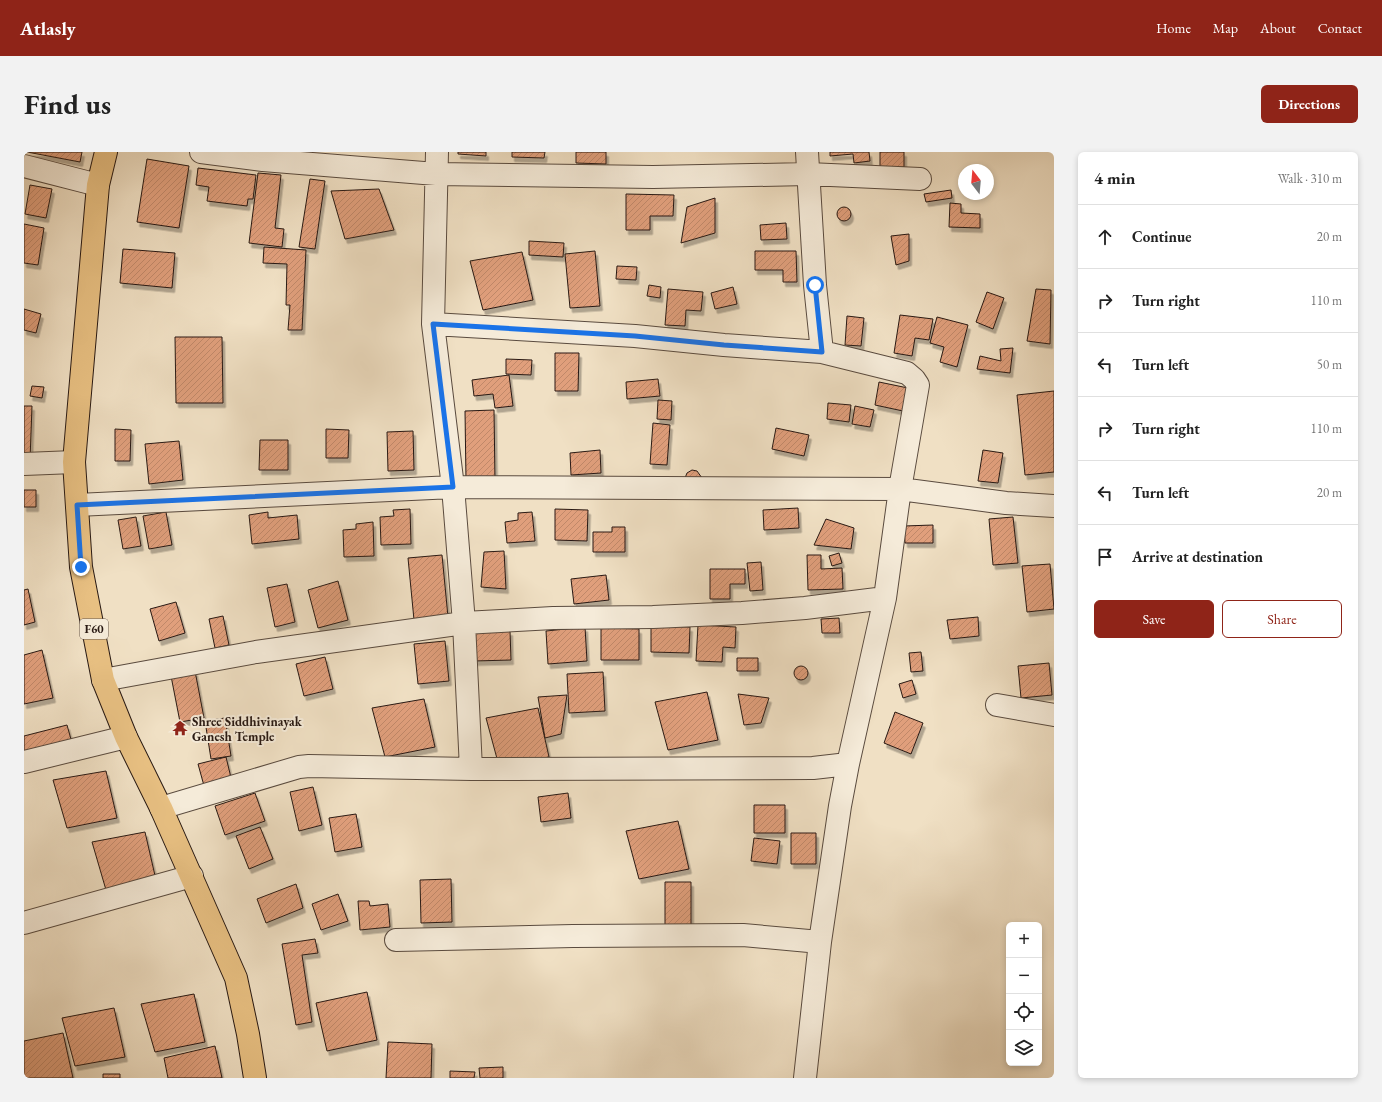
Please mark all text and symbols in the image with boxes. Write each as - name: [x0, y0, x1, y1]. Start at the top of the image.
- text: Atlasly: [20, 16, 76, 41]
- text: Home: [1156, 19, 1191, 37]
- text: Map: [1213, 19, 1238, 37]
- text: About: [1260, 19, 1296, 37]
- text: Contact: [1318, 19, 1362, 37]
- button: Directions: [1261, 85, 1358, 123]
- text: Find us: [24, 86, 111, 122]
- north arrow: [958, 164, 994, 200]
- text: 4 min: [1094, 167, 1135, 189]
- text: Walk · 310 m: [1278, 170, 1342, 187]
- icon: ahead: [1094, 226, 1116, 248]
- text: Continue: [1132, 227, 1192, 246]
- text: 20 m: [1317, 228, 1342, 245]
- route start: [806, 276, 824, 294]
- icon: right: [1094, 290, 1116, 312]
- text: Turn right: [1132, 291, 1200, 310]
- text: 110 m: [1311, 292, 1342, 309]
- icon: left: [1094, 354, 1116, 376]
- text: Turn left: [1132, 355, 1189, 374]
- text: 50 m: [1317, 356, 1342, 373]
- icon: right: [1094, 418, 1116, 440]
- text: Turn right: [1132, 419, 1200, 438]
- text: 110 m: [1311, 420, 1342, 437]
- icon: left: [1094, 482, 1116, 504]
- text: Turn left: [1132, 483, 1189, 502]
- text: 20 m: [1317, 484, 1342, 501]
- icon: arrive: [1094, 546, 1116, 568]
- text: Arrive at destination: [1132, 547, 1263, 566]
- route end: [72, 558, 90, 576]
- button: Save: [1094, 600, 1214, 638]
- button: Share: [1222, 600, 1342, 638]
- road number: F60: [80, 619, 108, 639]
- place label: Shree Siddhivinayak Ganesh Temple: [192, 713, 303, 745]
- temple icon: Shree Siddhivinayak Ganesh Temple: [171, 719, 189, 737]
- map controls: [1006, 922, 1042, 1066]
- button: +: [1006, 922, 1042, 958]
- button: −: [1006, 958, 1042, 994]
- button: locate: [1006, 994, 1042, 1030]
- button: layers: [1006, 1030, 1042, 1066]

